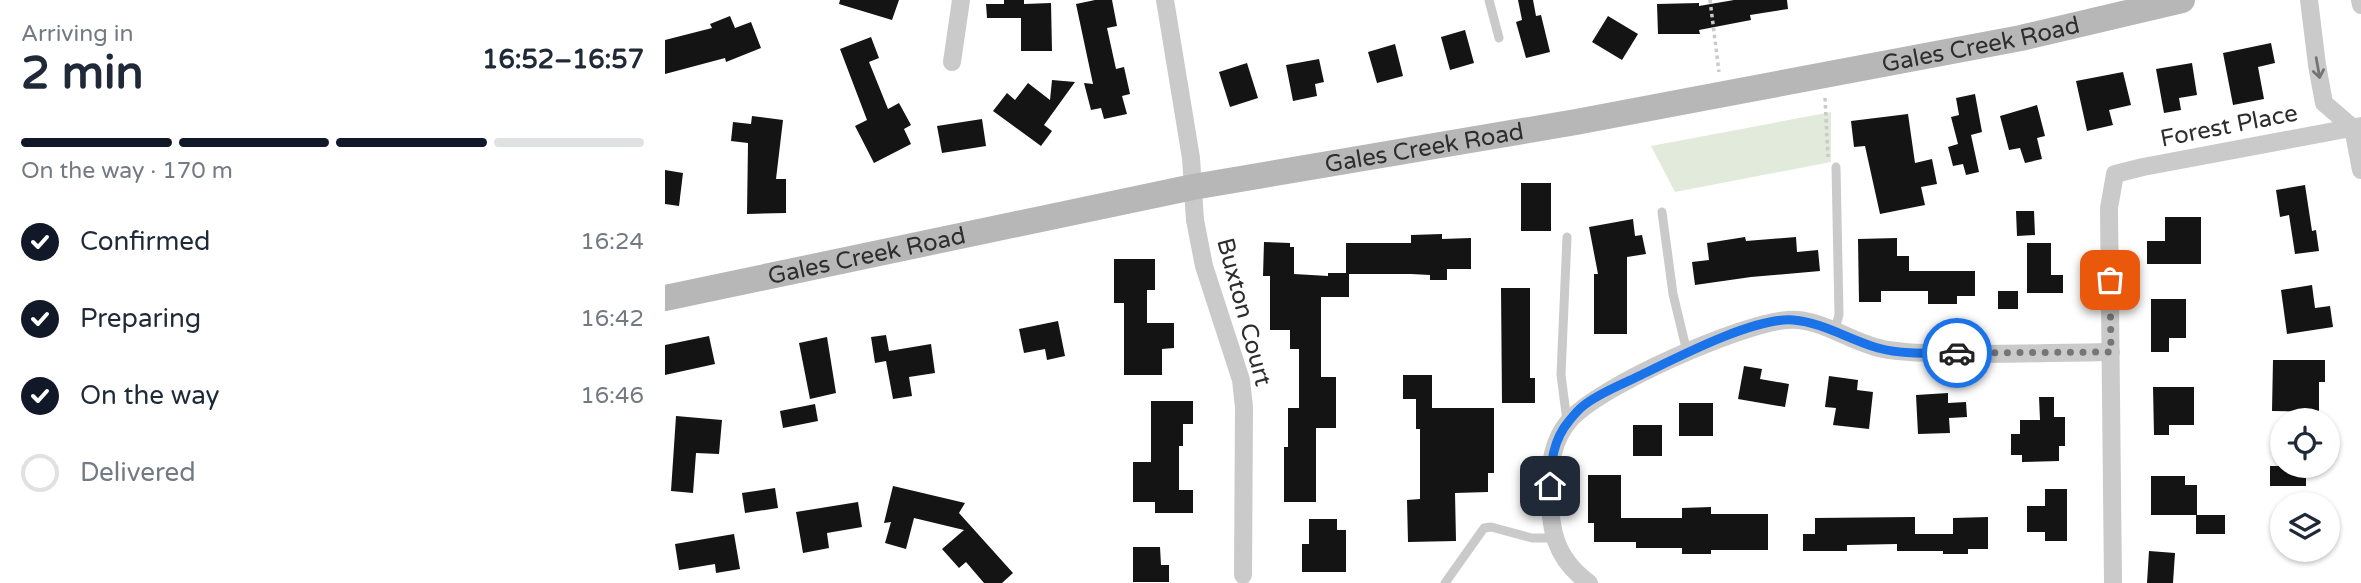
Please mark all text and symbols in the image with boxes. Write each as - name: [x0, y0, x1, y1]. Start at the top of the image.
- street label: Gales Creek Road: [1879, 10, 2082, 78]
- text: Arriving in: [21, 20, 134, 48]
- text: 16:52–16:57: [482, 44, 644, 75]
- text: 2 min: [21, 46, 144, 101]
- one-way arrow: [2311, 56, 2325, 79]
- street label: Forest Place: [2158, 98, 2300, 154]
- street label: Gales Creek Road: [1323, 117, 1526, 179]
- text: On the way · 170 m: [21, 157, 233, 185]
- street label: Gales Creek Road: [765, 221, 968, 291]
- icon: check: [21, 223, 59, 261]
- text: Confirmed: [80, 226, 210, 257]
- text: 16:24: [580, 228, 644, 256]
- street label: Buxton Court: [1210, 235, 1278, 389]
- pin: [2080, 250, 2140, 310]
- icon: bag: [2091, 261, 2129, 299]
- icon: check: [21, 300, 59, 338]
- text: Preparing: [80, 303, 201, 334]
- text: 16:42: [580, 305, 644, 333]
- courier: [1922, 318, 1992, 388]
- icon: car: [1938, 334, 1976, 372]
- icon: check: [21, 377, 59, 415]
- text: On the way: [80, 380, 220, 411]
- text: 16:46: [580, 382, 644, 410]
- map controls: [2270, 408, 2340, 562]
- button: locate: [2270, 408, 2340, 478]
- pin: [1520, 456, 1580, 516]
- text: Delivered: [80, 457, 196, 488]
- icon: home: [1531, 467, 1569, 505]
- button: layers: [2270, 492, 2340, 562]

